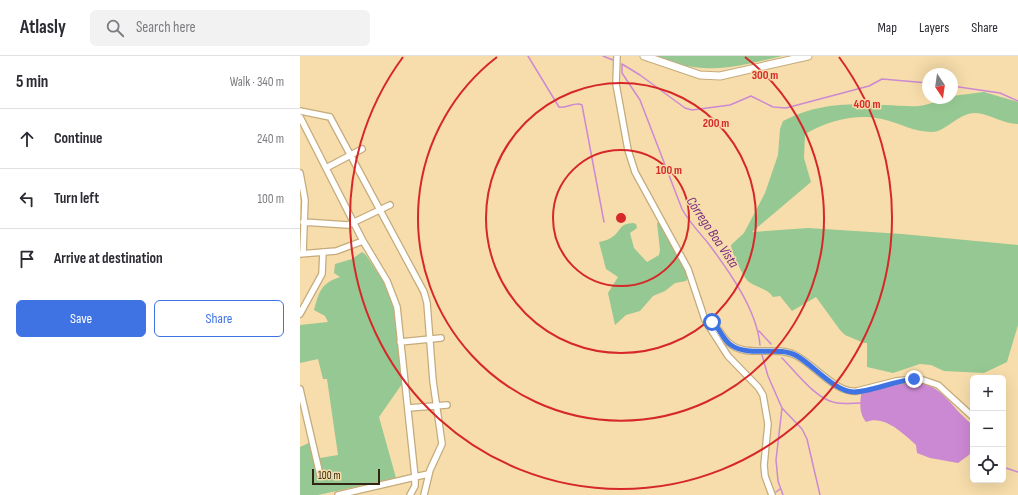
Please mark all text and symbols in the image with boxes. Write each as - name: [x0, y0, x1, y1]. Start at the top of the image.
- search box: [90, 10, 370, 46]
- text: Atlasly: [20, 16, 66, 39]
- icon: search: [104, 17, 126, 39]
- text: Search here: [136, 18, 196, 37]
- text: Map: [877, 19, 897, 36]
- text: Layers: [919, 19, 949, 36]
- text: Share: [971, 19, 998, 36]
- text: 300 m: [752, 68, 778, 83]
- north arrow: [922, 68, 958, 104]
- text: 5 min: [16, 72, 48, 92]
- text: Walk · 340 m: [230, 74, 284, 90]
- text: 400 m: [854, 97, 880, 112]
- text: 200 m: [703, 116, 729, 131]
- icon: ahead: [16, 128, 38, 150]
- text: Continue: [54, 129, 103, 148]
- text: 240 m: [257, 131, 284, 147]
- text: 100 m: [656, 163, 682, 178]
- icon: left: [16, 188, 38, 210]
- text: Turn left: [54, 189, 99, 208]
- text: 100 m: [257, 191, 284, 207]
- water label: Córrego Boa Vista: [683, 194, 743, 271]
- centre of rings: [614, 211, 628, 225]
- icon: arrive: [16, 248, 38, 270]
- text: Arrive at destination: [54, 249, 163, 268]
- button: Save: [16, 300, 146, 337]
- button: Share: [154, 300, 284, 337]
- route start: [703, 313, 721, 331]
- route end: [905, 370, 923, 388]
- map controls: [970, 375, 1006, 483]
- button: +: [970, 375, 1006, 411]
- button: −: [970, 411, 1006, 447]
- button: locate: [970, 447, 1006, 483]
- scale bar: [312, 467, 380, 486]
- text: 100 m: [318, 469, 340, 482]

